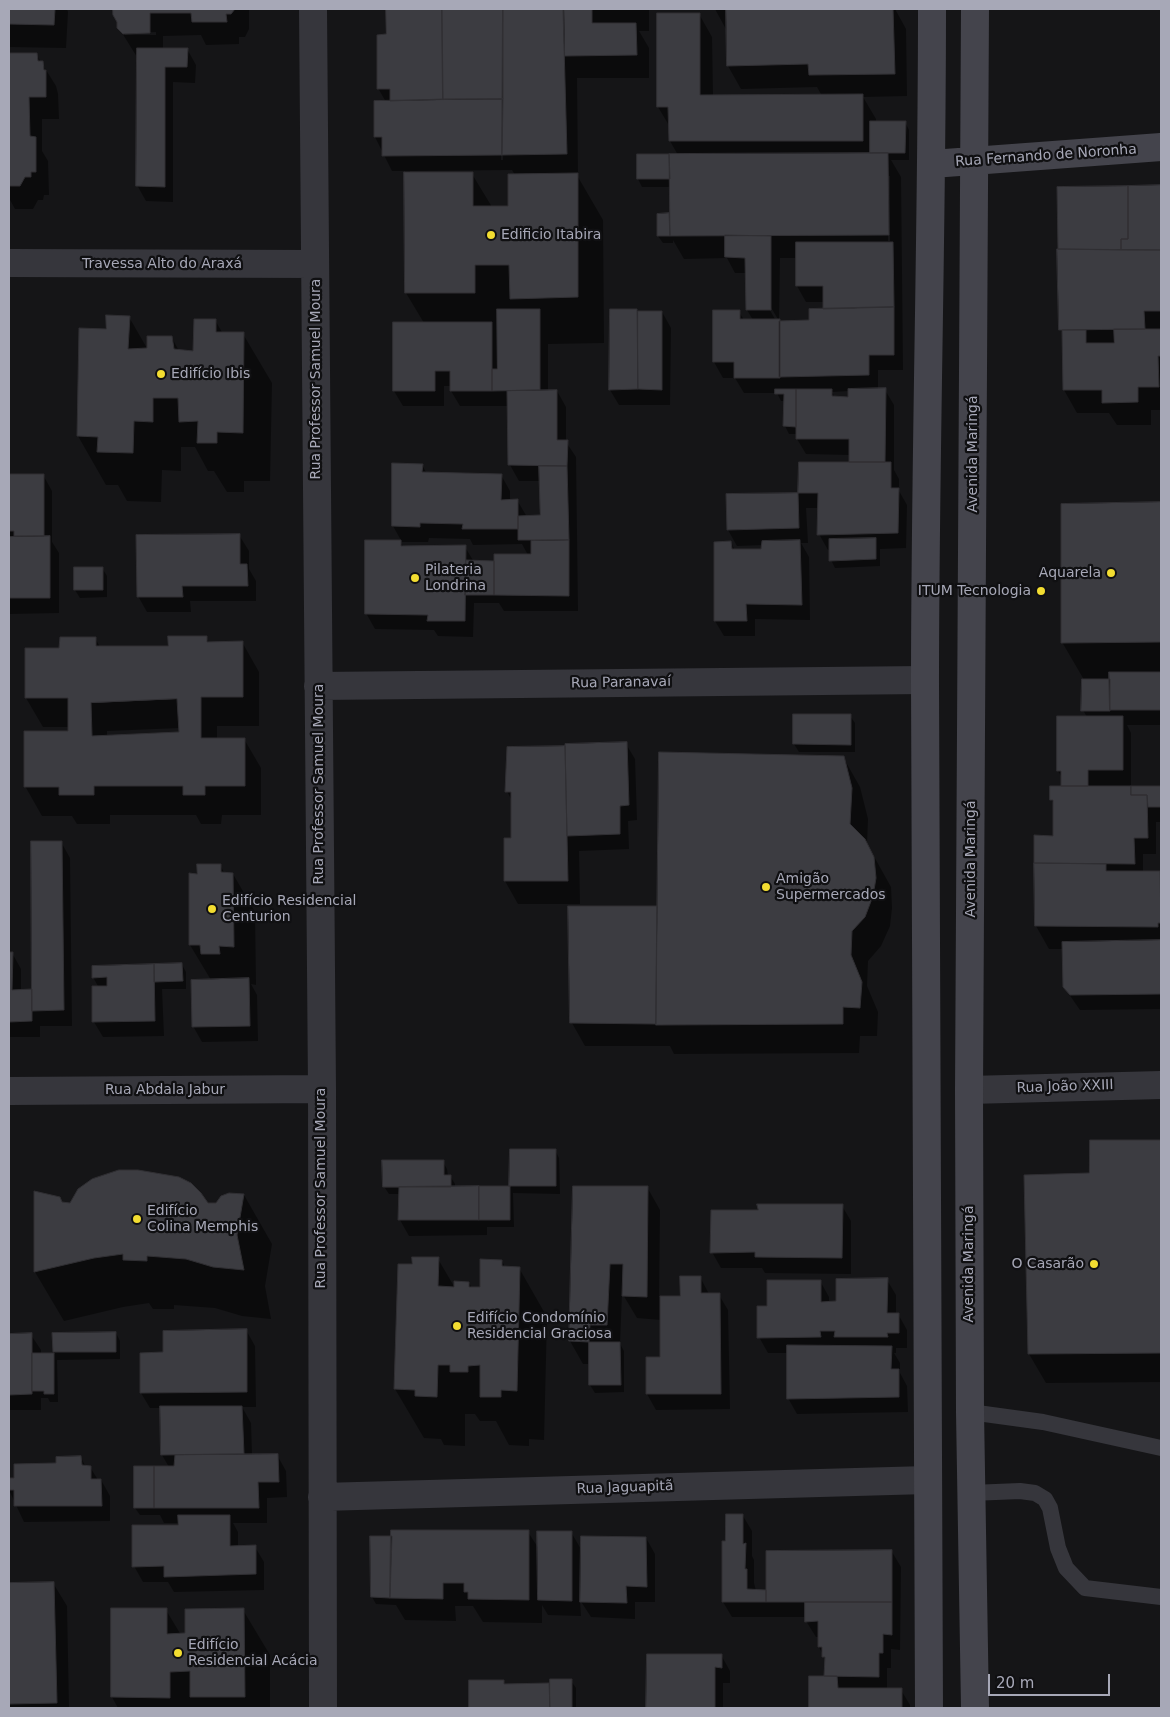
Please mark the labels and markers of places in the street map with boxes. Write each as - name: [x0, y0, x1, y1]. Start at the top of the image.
- place label: Edificio Itabira: [501, 227, 601, 243]
- marker: Edificio Itabira: [485, 229, 497, 241]
- place label: Edifício Ibis: [171, 366, 250, 382]
- marker: Edifício Ibis: [155, 368, 167, 380]
- place label: Pilateria Londrina: [425, 562, 486, 594]
- place label: Aquarela: [1039, 565, 1101, 581]
- marker: Aquarela: [1105, 567, 1117, 579]
- marker: Pilateria Londrina: [409, 572, 421, 584]
- place label: ITUM Tecnologia: [918, 583, 1031, 599]
- marker: ITUM Tecnologia: [1035, 585, 1047, 597]
- place label: Amigão Supermercados: [776, 871, 885, 904]
- marker: Amigão Supermercados: [760, 881, 772, 893]
- place label: Edifício Residencial Centurion: [222, 893, 356, 926]
- marker: Edifício Residencial Centurion: [206, 903, 218, 915]
- place label: Edifício Colina Memphis: [147, 1203, 258, 1236]
- marker: Edifício Colina Memphis: [131, 1213, 143, 1225]
- place label: O Casarão: [1011, 1256, 1084, 1272]
- marker: O Casarão: [1088, 1258, 1100, 1270]
- place label: Edifício Condomínio Residencial Graciosa: [467, 1310, 612, 1342]
- marker: Edifício Condomínio Residencial Graciosa: [451, 1320, 463, 1332]
- place label: Edifício Residencial Acácia: [188, 1637, 318, 1670]
- marker: Edifício Residencial Acácia: [172, 1647, 184, 1659]

